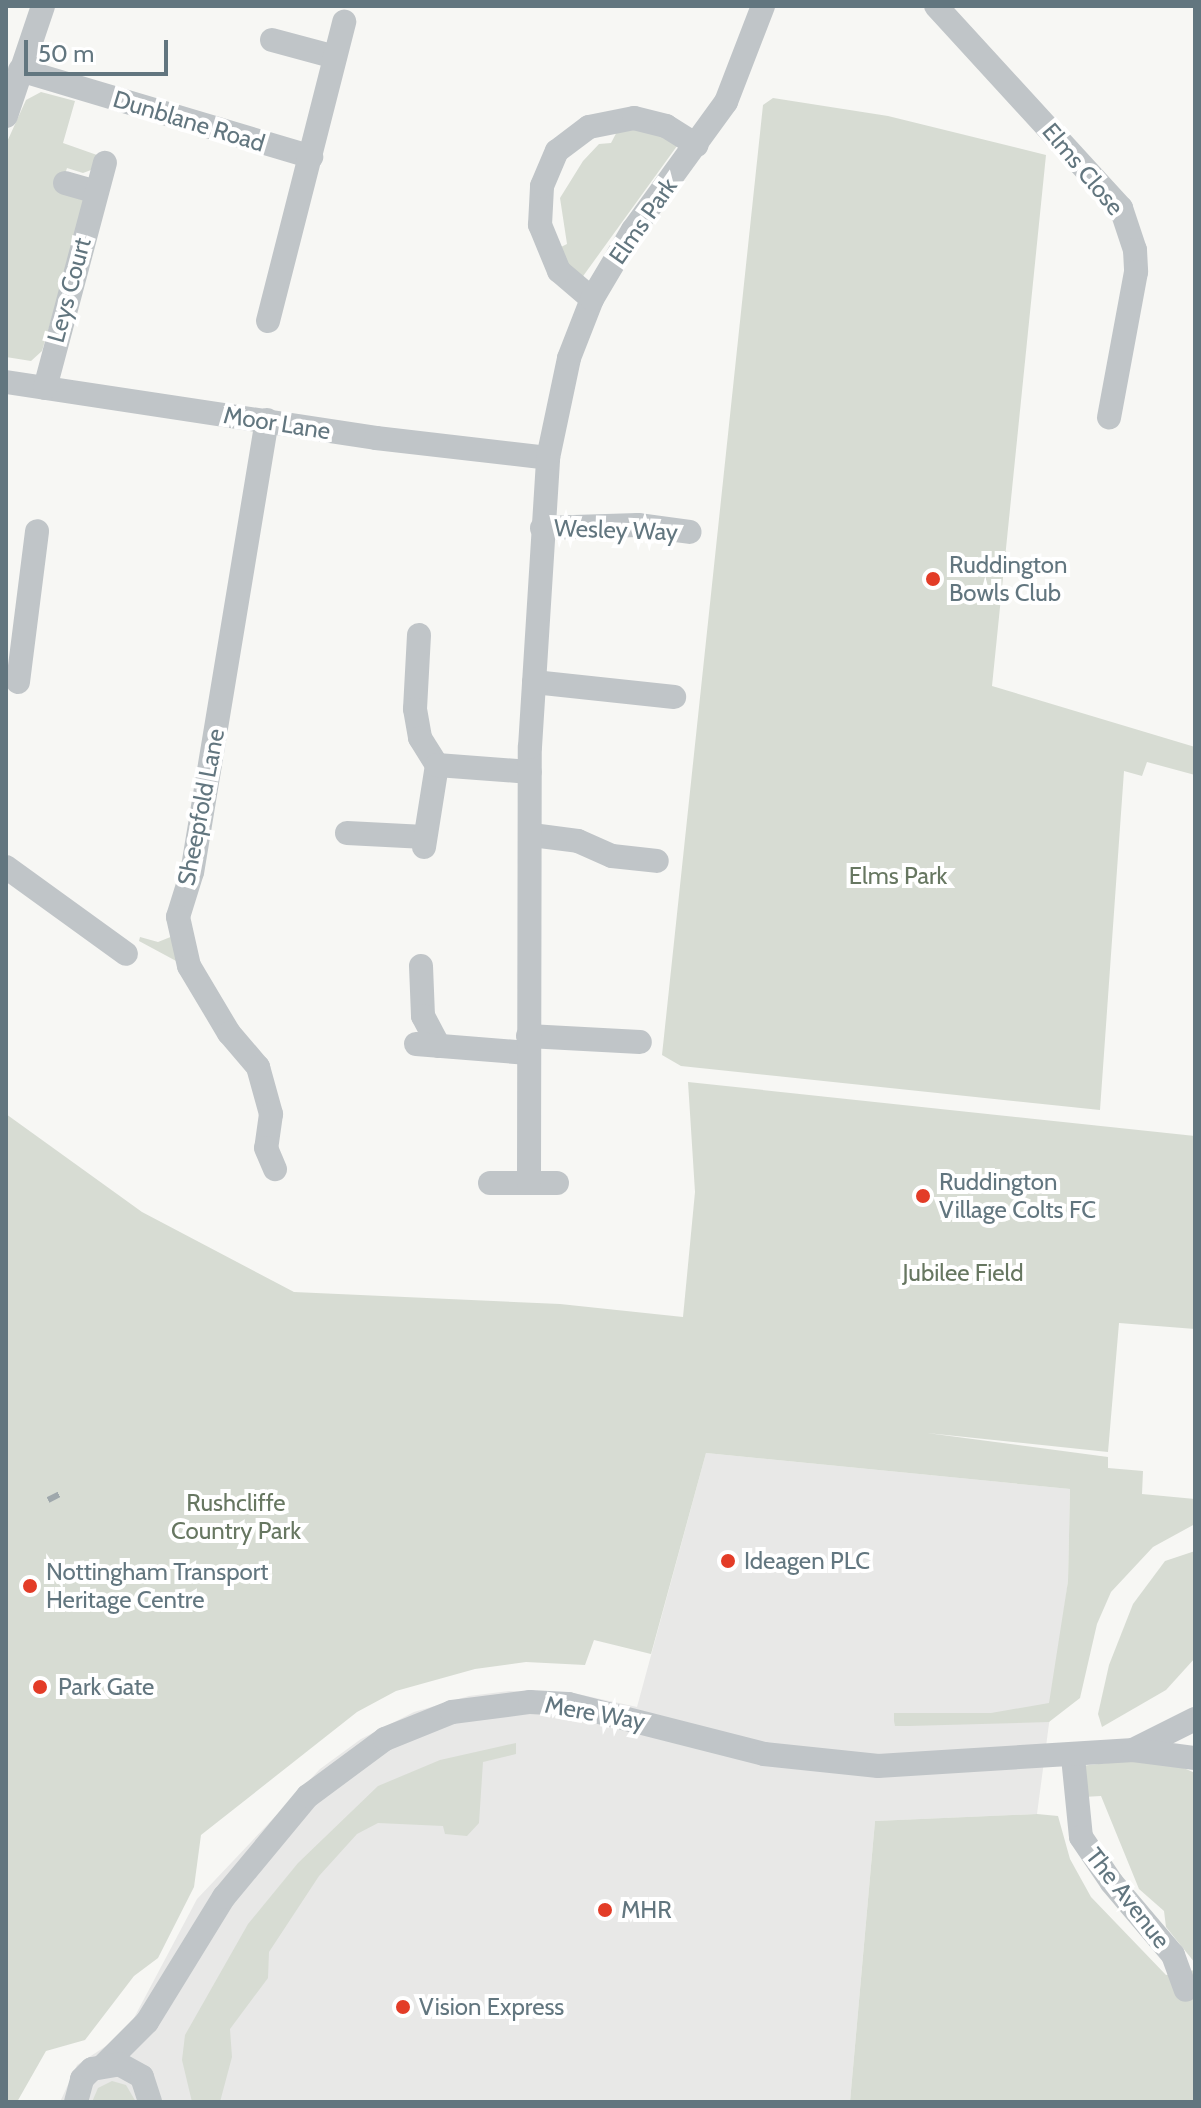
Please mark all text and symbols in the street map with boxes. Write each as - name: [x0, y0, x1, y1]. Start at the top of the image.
- scale bar: [28, 24, 172, 74]
- text: 50 m: [38, 39, 94, 68]
- street label: Dunblane Road: [110, 84, 268, 158]
- street label: Elms Close: [1036, 117, 1130, 221]
- street label: Elms Park: [603, 172, 683, 270]
- street label: Leys Court: [41, 234, 97, 346]
- street label: Moor Lane: [221, 400, 333, 446]
- street label: Wesley Way: [553, 513, 679, 547]
- place label: Ruddington Bowls Club: [949, 551, 1067, 607]
- marker: Ruddington Bowls Club: [924, 570, 942, 588]
- street label: Sheepfold Lane: [172, 726, 230, 888]
- park label: Elms Park: [849, 862, 947, 890]
- place label: Ruddington Village Colts FC: [939, 1168, 1096, 1224]
- marker: Ruddington Village Colts FC: [914, 1187, 932, 1205]
- park label: Jubilee Field: [903, 1259, 1023, 1287]
- park label: Rushcliffe Country Park: [171, 1489, 301, 1545]
- place label: Ideagen PLC: [744, 1547, 870, 1575]
- marker: Ideagen PLC: [719, 1552, 737, 1570]
- place label: Nottingham Transport Heritage Centre: [46, 1558, 268, 1614]
- marker: Nottingham Transport Heritage Centre: [21, 1577, 39, 1595]
- place label: Park Gate: [58, 1673, 154, 1701]
- marker: Park Gate: [29, 1676, 51, 1698]
- street label: Mere Way: [543, 1690, 647, 1736]
- street label: The Avenue: [1080, 1842, 1176, 1954]
- place label: MHR: [621, 1896, 672, 1924]
- marker: MHR: [596, 1901, 614, 1919]
- place label: Vision Express: [419, 1993, 564, 2021]
- marker: Vision Express: [394, 1998, 412, 2016]

